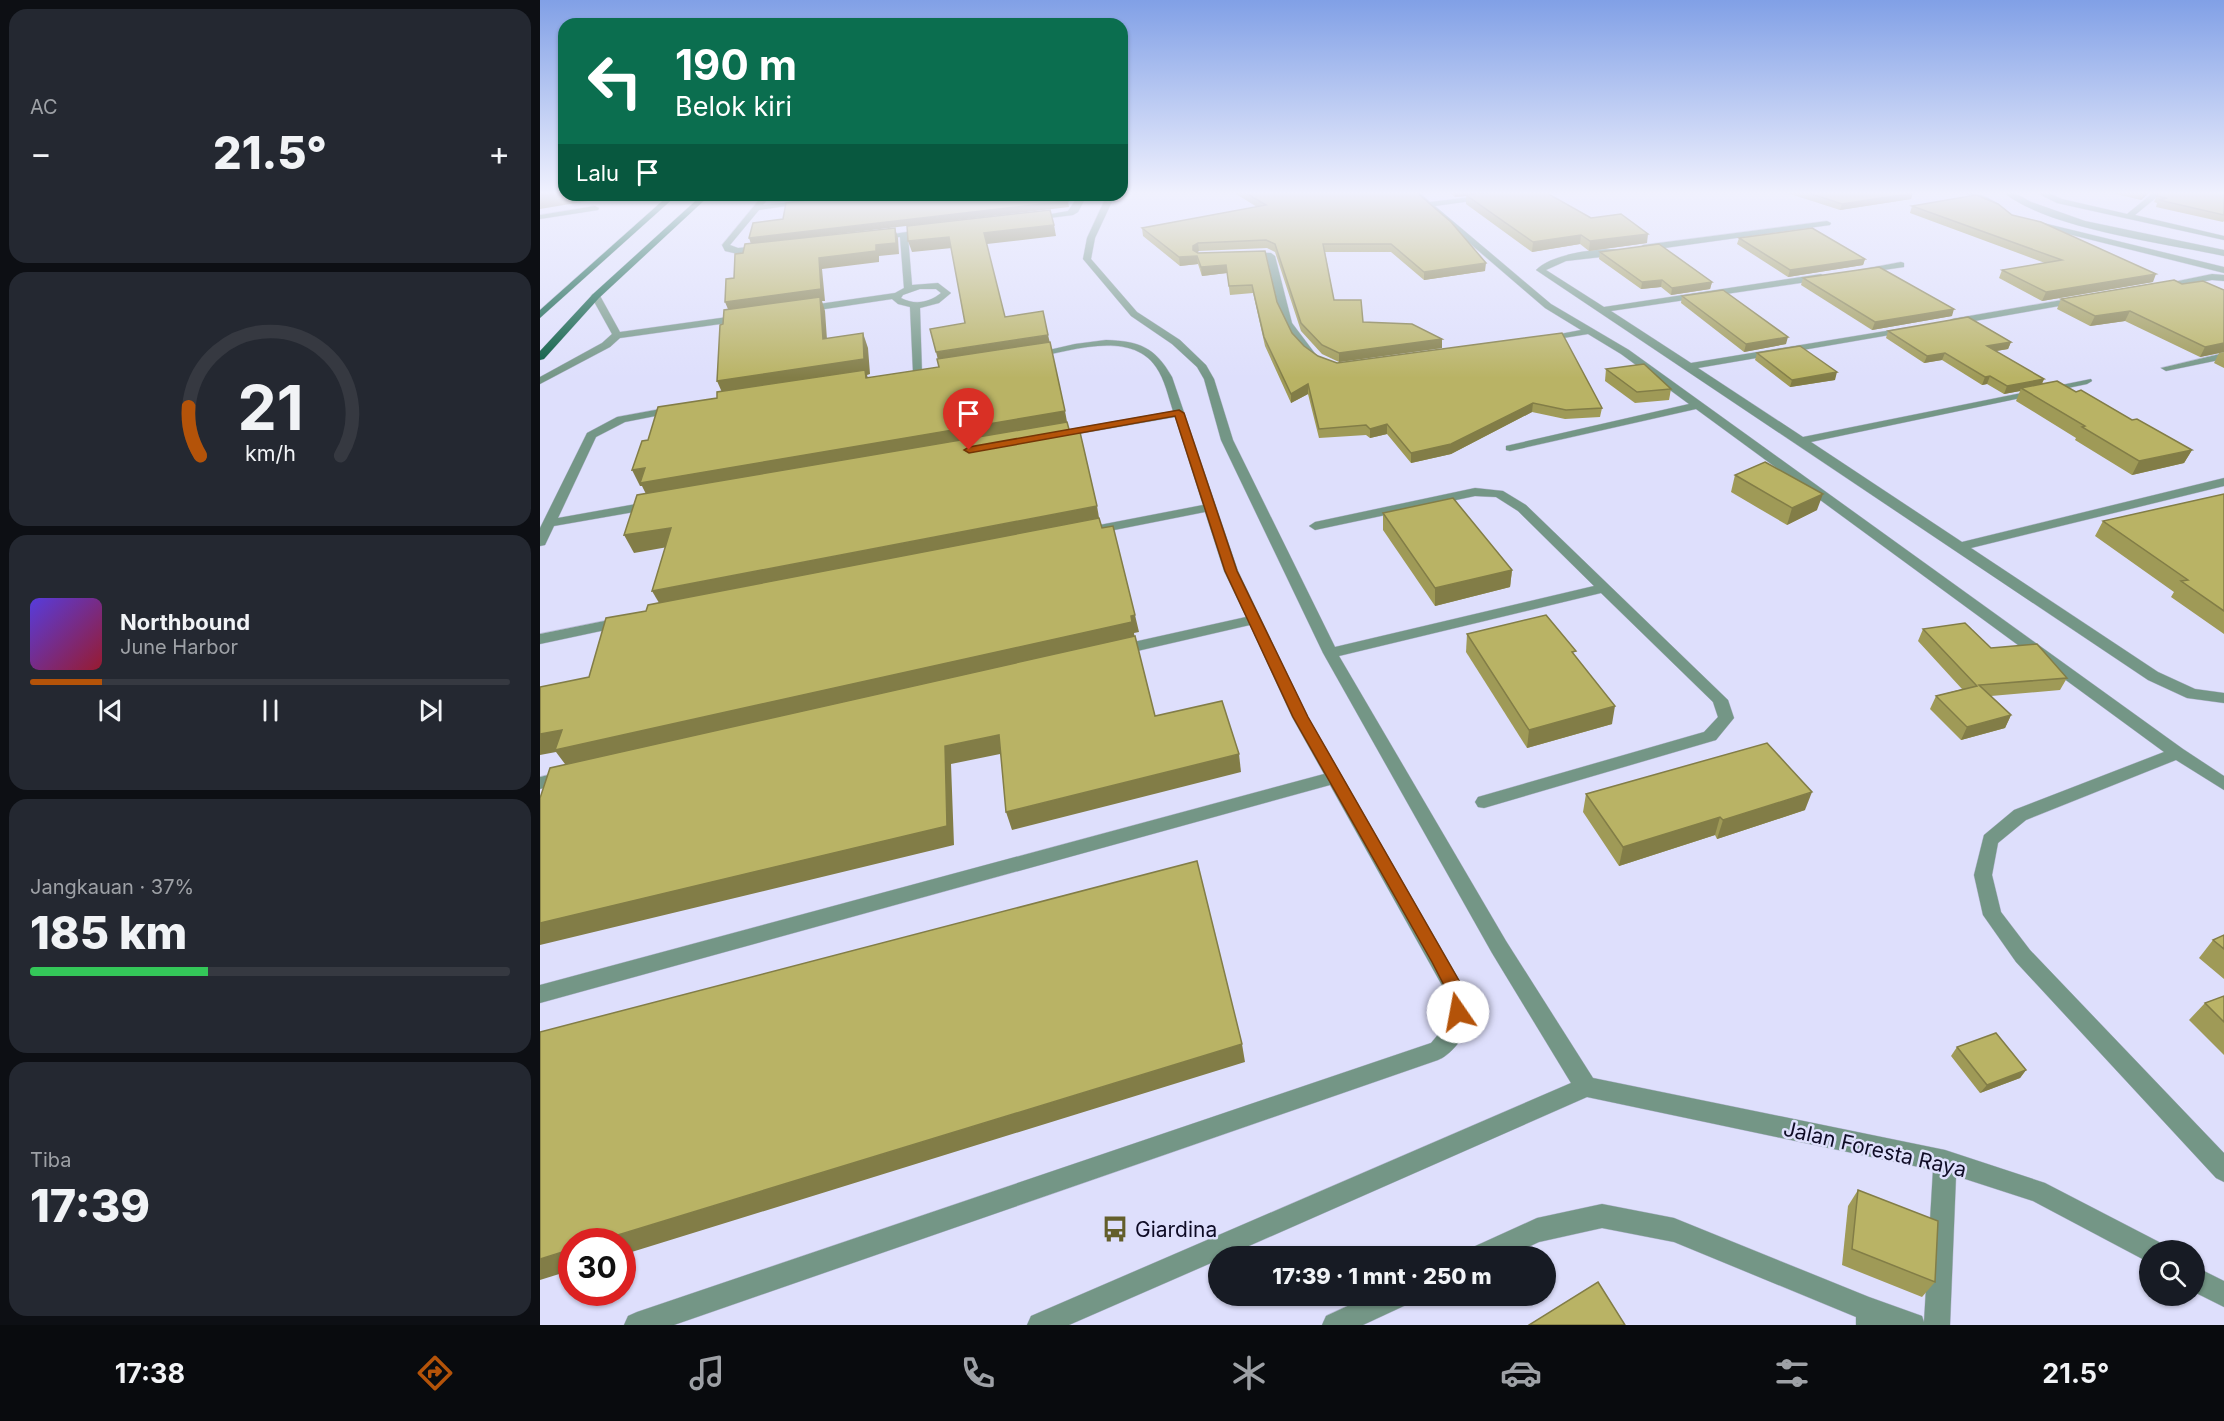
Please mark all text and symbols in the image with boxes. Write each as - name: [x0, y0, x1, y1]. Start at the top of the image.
- text: 190 m: [675, 39, 797, 90]
- icon: left: [576, 42, 654, 120]
- text: Belok kiri: [675, 90, 792, 123]
- text: AC: [30, 95, 58, 119]
- text: 21.5°: [213, 125, 327, 180]
- text: −: [30, 133, 52, 173]
- text: +: [488, 133, 510, 173]
- icon: arrive: [631, 156, 664, 189]
- text: Lalu: [576, 160, 619, 186]
- text: 21: [237, 370, 303, 445]
- pin: [943, 388, 994, 450]
- icon: arrive: [952, 397, 985, 430]
- text: km/h: [245, 441, 295, 467]
- text: Northbound: [120, 609, 250, 635]
- text: June Harbor: [120, 635, 238, 659]
- icon: previous: [94, 694, 127, 727]
- icon: pause: [254, 694, 287, 727]
- icon: next: [414, 694, 447, 727]
- text: Jangkauan · 37%: [30, 875, 194, 899]
- text: 185 km: [30, 905, 187, 960]
- position arrow: [1426, 980, 1490, 1044]
- street label: Jalan Foresta Raya: [1781, 1116, 1969, 1182]
- text: Tiba: [30, 1148, 71, 1172]
- text: 17:39: [30, 1178, 150, 1233]
- bus stop icon: Giardina: [1100, 1214, 1130, 1244]
- place label: Giardina: [1135, 1217, 1217, 1242]
- speed limit sign: 30: [558, 1228, 636, 1306]
- map controls: [2139, 1240, 2205, 1306]
- button: search: [2139, 1240, 2205, 1306]
- text: 17:39 · 1 mnt · 250 m: [1272, 1263, 1492, 1289]
- icon: directions: [414, 1352, 456, 1394]
- icon: music: [686, 1352, 728, 1394]
- icon: phone: [957, 1352, 999, 1394]
- icon: climate: [1228, 1352, 1270, 1394]
- icon: car: [1500, 1352, 1542, 1394]
- icon: filters: [1771, 1352, 1813, 1394]
- text: 17:38: [115, 1357, 185, 1390]
- text: 21.5°: [2042, 1357, 2109, 1390]

